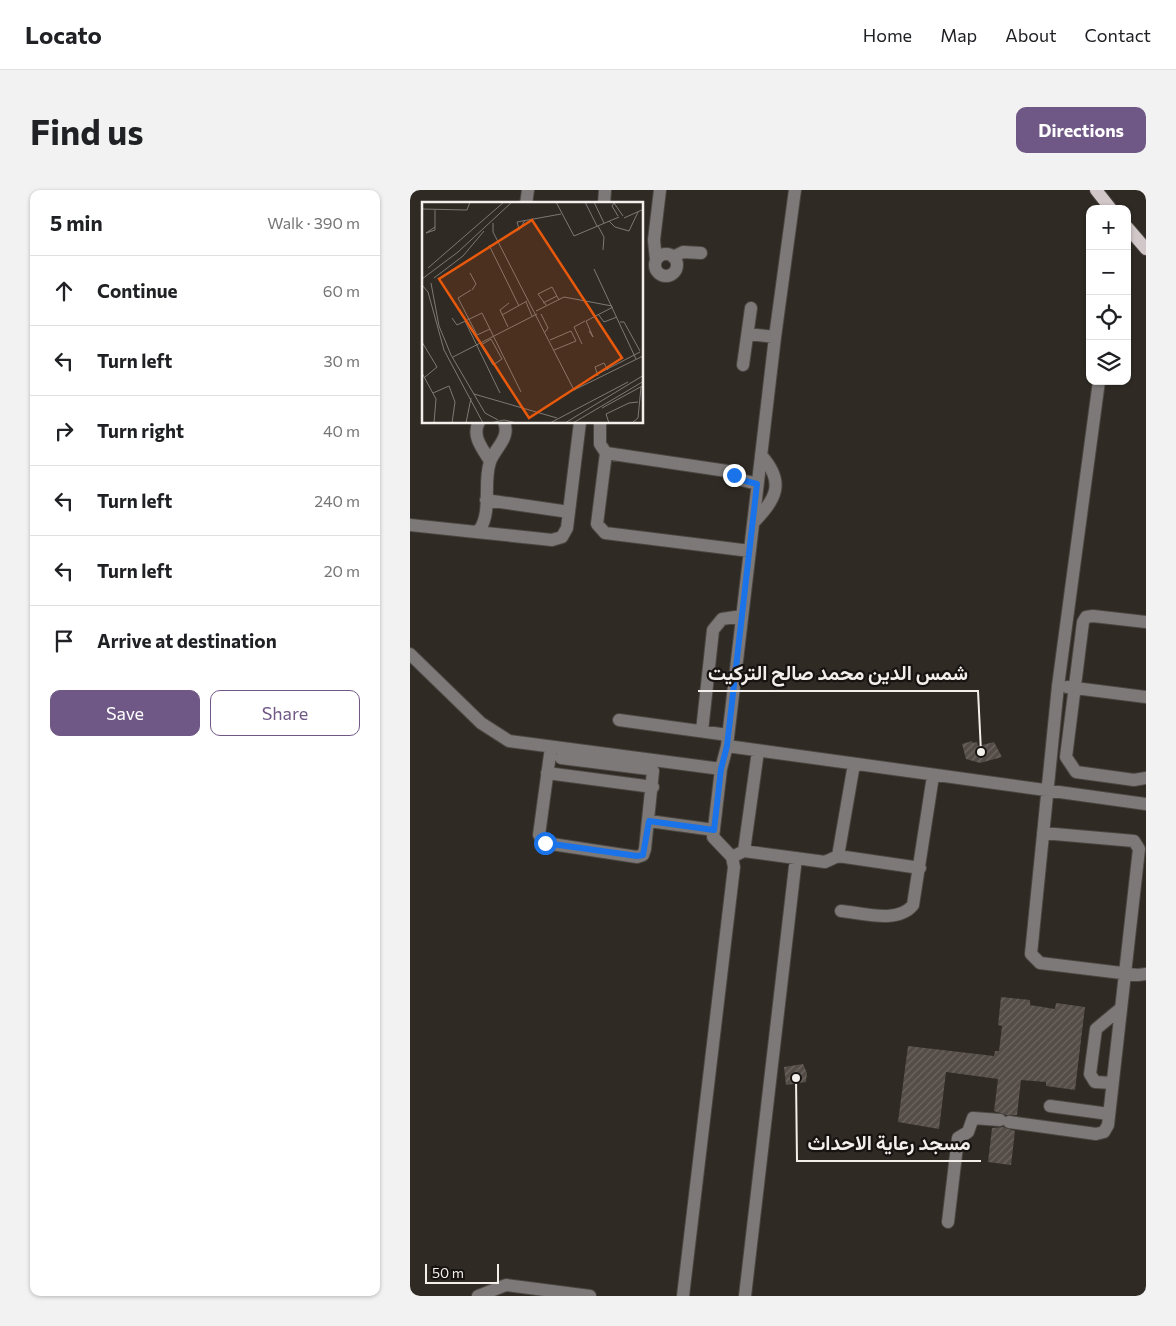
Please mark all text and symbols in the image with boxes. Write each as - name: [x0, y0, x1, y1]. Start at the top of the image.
- text: Locato: [25, 20, 102, 49]
- text: Home: [863, 24, 912, 46]
- text: Map: [940, 24, 977, 46]
- text: About: [1005, 24, 1057, 46]
- text: Contact: [1085, 24, 1151, 46]
- button: Directions: [1016, 107, 1146, 153]
- text: Find us: [30, 109, 144, 152]
- inset map: [422, 202, 644, 424]
- map controls: [1086, 205, 1131, 385]
- button: +: [1086, 205, 1131, 250]
- text: 5 min: [50, 210, 103, 235]
- text: Walk · 390 m: [267, 213, 360, 232]
- button: −: [1086, 250, 1131, 295]
- icon: ahead: [50, 277, 78, 305]
- text: Continue: [97, 279, 177, 302]
- text: 60 m: [323, 281, 360, 300]
- button: locate: [1086, 295, 1131, 340]
- button: layers: [1086, 340, 1131, 385]
- icon: left: [50, 347, 78, 375]
- text: Turn left: [97, 349, 172, 372]
- text: 30 m: [323, 351, 360, 370]
- icon: right: [50, 417, 78, 445]
- text: Turn right: [97, 419, 184, 442]
- text: 40 m: [323, 421, 360, 440]
- route end: [723, 464, 746, 487]
- icon: left: [50, 487, 78, 515]
- text: Turn left: [97, 489, 172, 512]
- text: 240 m: [314, 491, 360, 510]
- icon: left: [50, 557, 78, 585]
- text: Turn left: [97, 559, 172, 582]
- text: 20 m: [324, 561, 360, 580]
- icon: arrive: [50, 627, 78, 655]
- text: Arrive at destination: [97, 629, 277, 652]
- callout: شمس الدين محمد صالح التركيت: [698, 656, 978, 691]
- text: شمس الدين محمد صالح التركيت: [708, 660, 968, 687]
- button: Save: [50, 690, 200, 736]
- button: Share: [210, 690, 360, 736]
- route start: [534, 832, 557, 855]
- callout: مسجد رعاية الاحداث: [797, 1126, 981, 1161]
- text: مسجد رعاية الاحداث: [807, 1130, 971, 1156]
- scale bar: [425, 1261, 499, 1284]
- text: 50 m: [432, 1264, 464, 1281]

